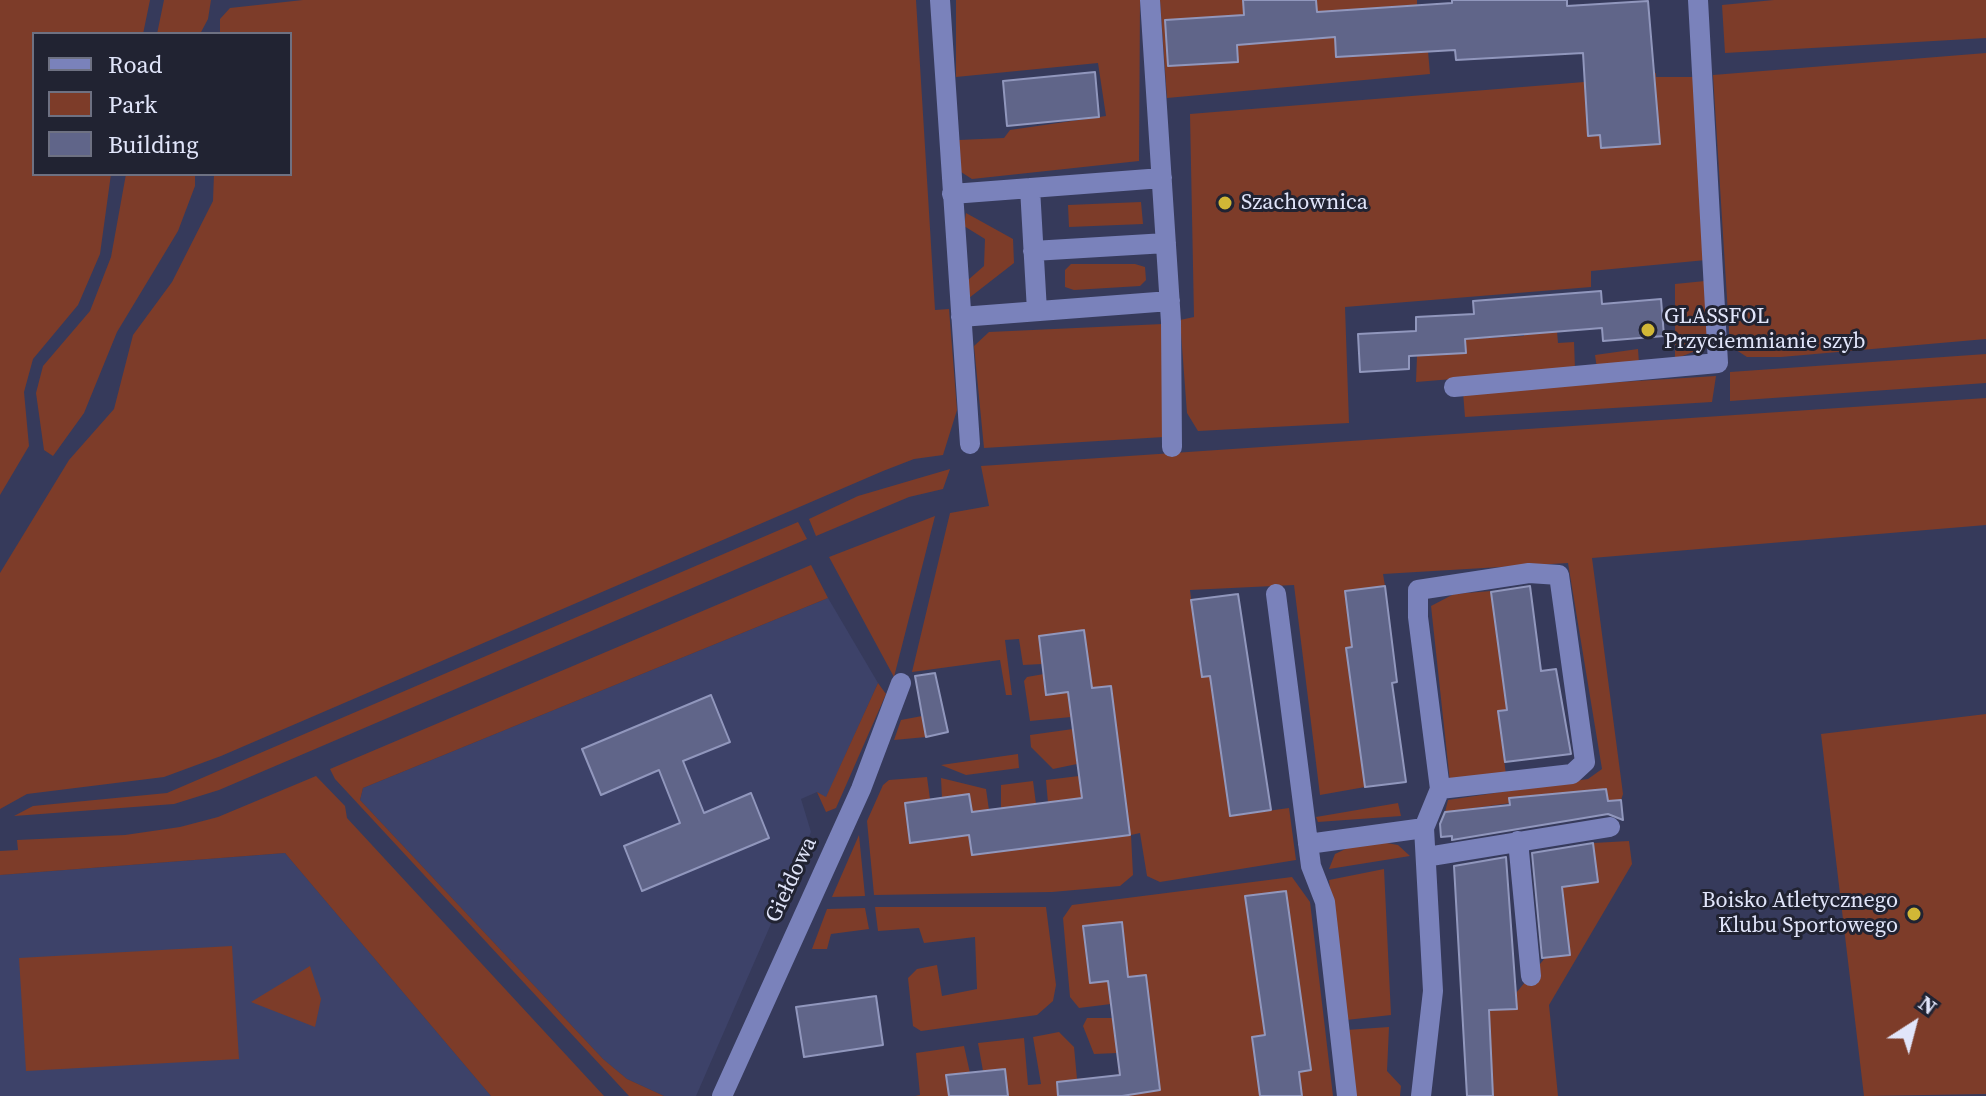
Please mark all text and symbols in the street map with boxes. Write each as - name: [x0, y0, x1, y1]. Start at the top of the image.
- legend: [32, 32, 292, 176]
- text: Road: [108, 48, 162, 81]
- text: Park: [108, 88, 157, 121]
- text: Building: [108, 128, 199, 161]
- place label: Szachownica: [1241, 190, 1368, 216]
- marker: Szachownica: [1216, 194, 1234, 212]
- place label: GLASSFOL Przyciemnianie szyb: [1664, 304, 1866, 356]
- marker: GLASSFOL Przyciemnianie szyb: [1639, 321, 1657, 339]
- street label: Giełdowa: [761, 833, 823, 927]
- place label: Boisko Atletycznego Klubu Sportowego: [1702, 888, 1898, 940]
- marker: Boisko Atletycznego Klubu Sportowego: [1905, 905, 1923, 923]
- north arrow: [1874, 984, 1954, 1064]
- text: N: [1913, 988, 1943, 1021]

